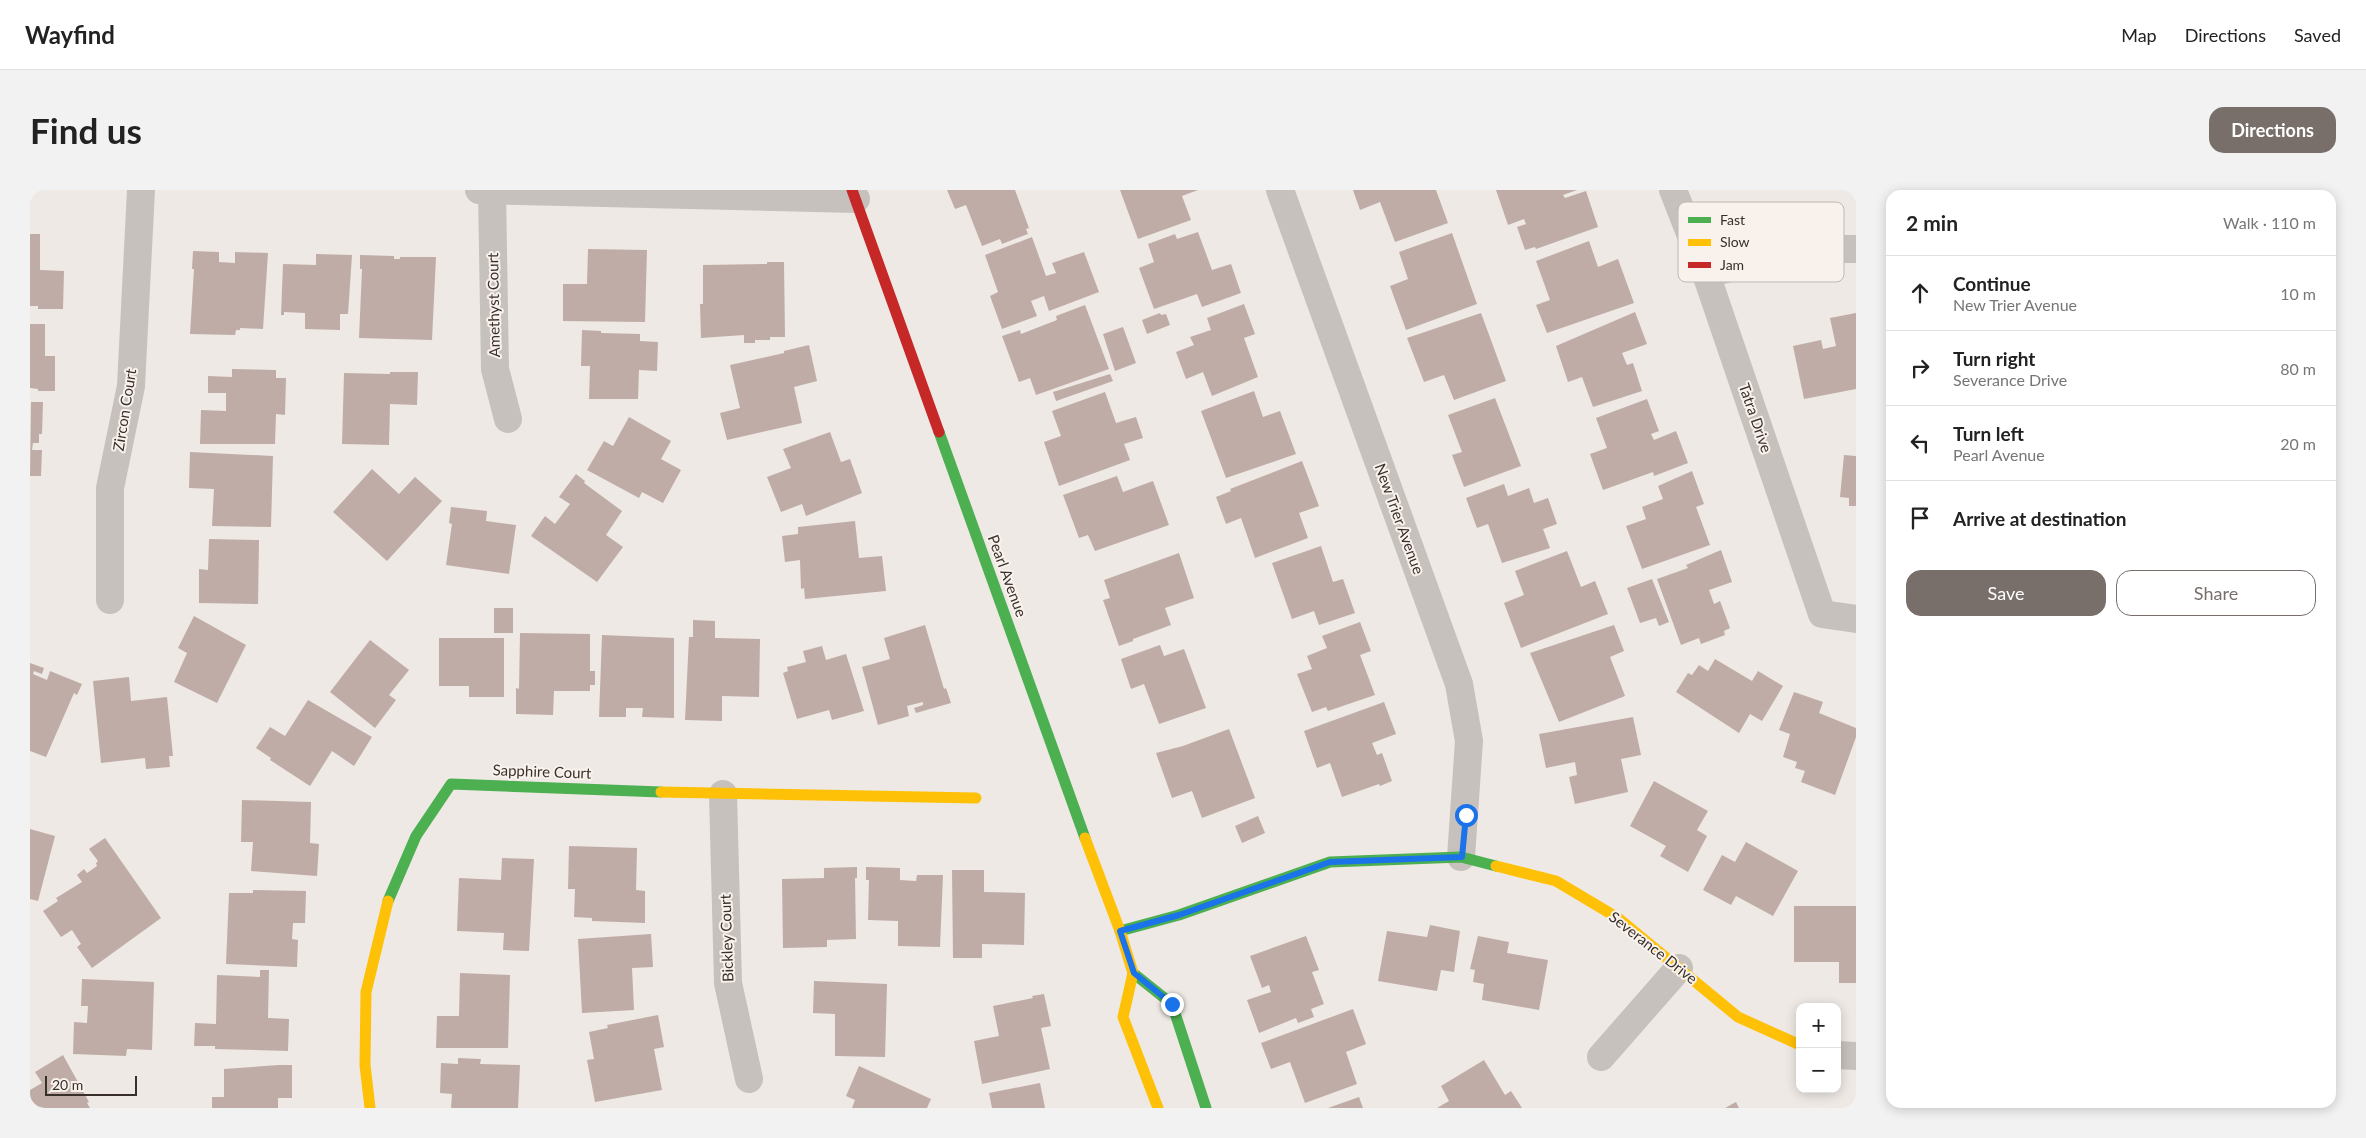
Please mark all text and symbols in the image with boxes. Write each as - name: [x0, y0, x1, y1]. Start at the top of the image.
- text: Wayfind: [25, 20, 115, 49]
- text: Map: [2121, 24, 2157, 46]
- text: Directions: [2185, 24, 2266, 46]
- text: Saved: [2294, 24, 2341, 46]
- button: Directions: [2209, 107, 2336, 153]
- text: Find us: [30, 109, 142, 151]
- legend: [1678, 202, 1844, 282]
- text: 2 min: [1906, 210, 1958, 235]
- text: Fast: [1720, 211, 1745, 228]
- text: Walk · 110 m: [2223, 213, 2316, 232]
- text: Slow: [1720, 233, 1750, 250]
- street label: Amethyst Court: [483, 252, 503, 358]
- text: Jam: [1720, 256, 1744, 273]
- text: Continue: [1953, 272, 2031, 295]
- icon: ahead: [1906, 279, 1934, 307]
- text: 10 m: [2280, 284, 2316, 303]
- text: New Trier Avenue: [1953, 295, 2077, 314]
- text: Turn right: [1953, 347, 2035, 370]
- icon: right: [1906, 354, 1934, 382]
- text: 80 m: [2280, 359, 2316, 378]
- street label: Zircon Court: [109, 367, 139, 452]
- text: Severance Drive: [1953, 370, 2067, 389]
- street label: Tatra Drive: [1736, 381, 1776, 455]
- text: Turn left: [1953, 422, 2024, 445]
- icon: left: [1906, 429, 1934, 457]
- text: 20 m: [2280, 434, 2316, 453]
- text: Pearl Avenue: [1953, 445, 2045, 464]
- street label: New Trier Avenue: [1372, 461, 1428, 576]
- icon: arrive: [1906, 504, 1934, 532]
- text: Arrive at destination: [1953, 507, 2126, 530]
- street label: Pearl Avenue: [985, 532, 1031, 619]
- button: Save: [1906, 570, 2106, 616]
- button: Share: [2116, 570, 2316, 616]
- street label: Sapphire Court: [492, 760, 592, 782]
- route start: [1455, 804, 1478, 827]
- street label: Bickley Court: [715, 893, 737, 982]
- street label: Severance Drive: [1606, 907, 1701, 987]
- route end: [1161, 993, 1184, 1016]
- map controls: [1796, 1003, 1841, 1093]
- button: +: [1796, 1003, 1841, 1048]
- button: −: [1796, 1048, 1841, 1093]
- scale bar: [45, 1073, 138, 1096]
- text: 20 m: [52, 1076, 83, 1093]

